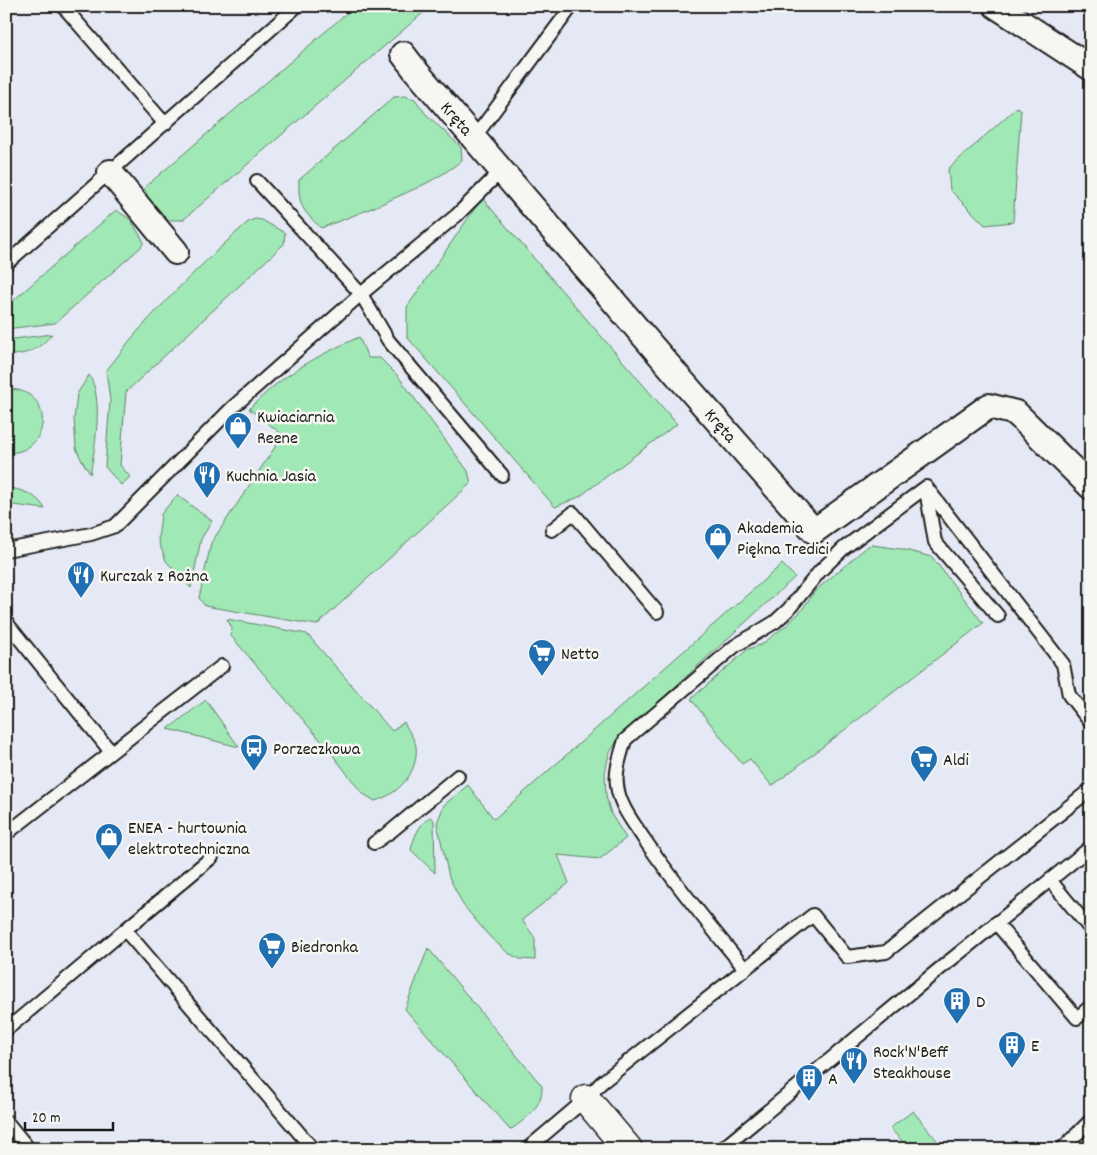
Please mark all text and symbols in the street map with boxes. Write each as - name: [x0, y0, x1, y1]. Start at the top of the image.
- street label: Kręta: [433, 97, 477, 143]
- street label: Kręta: [697, 404, 741, 450]
- place label: Kwiaciarnia Reene: [257, 406, 335, 452]
- shop icon: Kwiaciarnia Reene: [223, 411, 253, 450]
- restaurant icon: Kuchnia Jasia: [192, 460, 222, 499]
- place label: Kuchnia Jasia: [226, 465, 317, 490]
- place label: Akademia Piękna Tredici: [737, 517, 829, 563]
- shop icon: Akademia Piękna Tredici: [703, 522, 733, 561]
- restaurant icon: Kurczak z Rożna: [66, 560, 96, 599]
- place label: Kurczak z Rożna: [100, 565, 209, 590]
- supermarket icon: Netto: [527, 638, 557, 677]
- place label: Netto: [561, 643, 599, 668]
- bus stop icon: Porzeczkowa: [239, 733, 269, 772]
- place label: Porzeczkowa: [273, 738, 361, 763]
- supermarket icon: Aldi: [909, 744, 939, 783]
- place label: Aldi: [943, 749, 969, 774]
- place label: ENEA - hurtownia elektrotechniczna: [128, 817, 250, 863]
- shop icon: ENEA - hurtownia elektrotechniczna: [94, 822, 124, 861]
- supermarket icon: Biedronka: [257, 931, 287, 970]
- place label: Biedronka: [291, 936, 359, 961]
- building icon: D: [942, 986, 972, 1025]
- place label: D: [976, 991, 985, 1016]
- building icon: E: [997, 1030, 1027, 1069]
- place label: E: [1031, 1035, 1039, 1060]
- place label: Rock'N'Beff Steakhouse: [873, 1041, 951, 1087]
- restaurant icon: Rock'N'Beff Steakhouse: [839, 1046, 869, 1085]
- building icon: A: [794, 1063, 824, 1102]
- place label: A: [828, 1068, 838, 1093]
- scale bar: [25, 1100, 112, 1132]
- text: 20 m: [32, 1108, 60, 1130]

